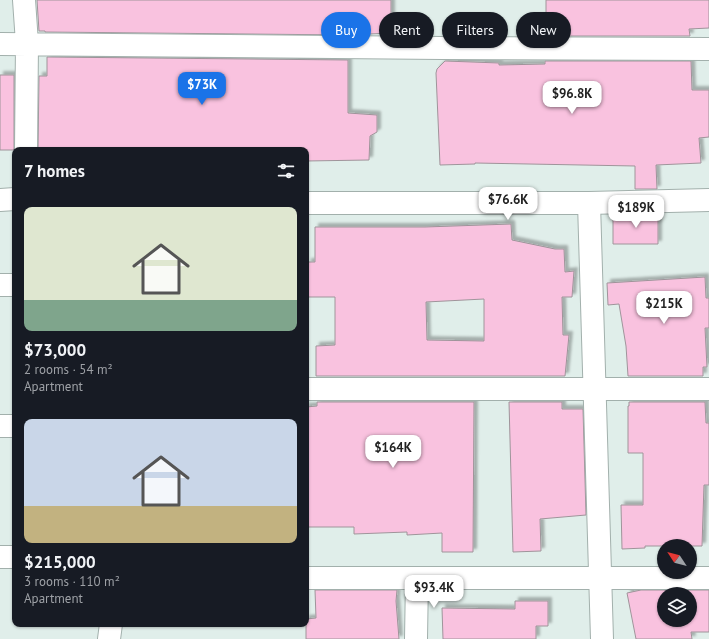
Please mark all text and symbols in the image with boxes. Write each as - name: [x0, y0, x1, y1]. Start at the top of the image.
- chip: Buy: [321, 12, 371, 48]
- chip: Rent: [379, 12, 434, 48]
- chip: Filters: [442, 12, 508, 48]
- chip: New: [516, 12, 571, 48]
- pin: $73K: [178, 72, 226, 106]
- text: $73K: [187, 76, 217, 93]
- pin: $96.8K: [539, 81, 605, 115]
- text: $96.8K: [552, 85, 592, 102]
- text: 7 homes: [24, 160, 85, 182]
- icon: filters: [275, 160, 297, 182]
- pin: $76.6K: [475, 187, 541, 221]
- text: $76.6K: [488, 191, 528, 208]
- pin: $189K: [608, 195, 664, 229]
- text: $189K: [617, 199, 655, 216]
- icon: home: [125, 233, 197, 305]
- pin: $215K: [636, 291, 692, 325]
- text: $215K: [645, 295, 683, 312]
- text: $73,000: [24, 339, 86, 361]
- text: 2 rooms · 54 m²: [24, 361, 113, 378]
- text: Apartment: [24, 378, 83, 395]
- pin: $164K: [365, 435, 421, 469]
- text: $164K: [374, 439, 412, 456]
- icon: home: [125, 445, 197, 517]
- north arrow: [657, 539, 697, 579]
- map controls: [657, 539, 697, 627]
- text: $215,000: [24, 551, 96, 573]
- text: 3 rooms · 110 m²: [24, 573, 120, 590]
- pin: $93.4K: [401, 575, 467, 609]
- text: $93.4K: [414, 579, 454, 596]
- button: layers: [657, 587, 697, 627]
- text: Apartment: [24, 590, 83, 607]

